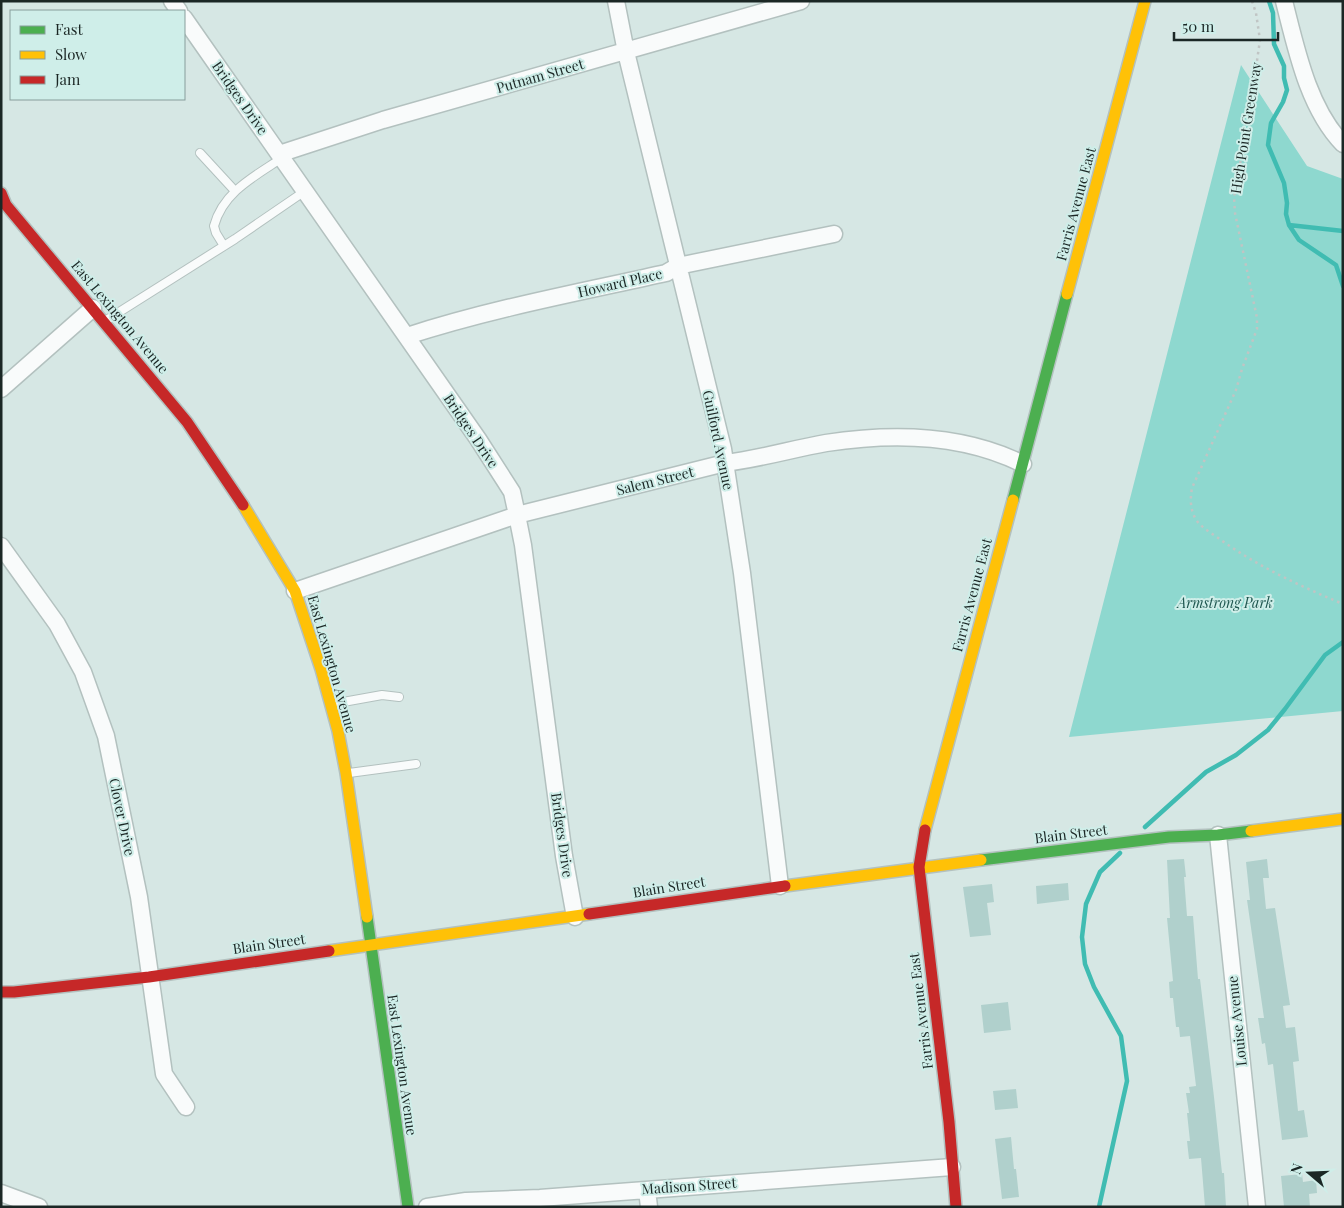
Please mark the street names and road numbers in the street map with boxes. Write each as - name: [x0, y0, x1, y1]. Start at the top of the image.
- street label: Putnam Street: [494, 54, 587, 97]
- street label: Bridges Drive: [208, 57, 273, 138]
- street label: High Point Greenway: [1226, 61, 1265, 195]
- street label: Farris Avenue East: [1051, 144, 1100, 263]
- street label: East Lexington Avenue: [67, 256, 173, 377]
- street label: Howard Place: [576, 264, 664, 301]
- street label: Guilford Avenue: [699, 388, 738, 491]
- street label: Bridges Drive: [440, 390, 503, 471]
- street label: Salem Street: [614, 461, 697, 499]
- street label: Farris Avenue East: [947, 535, 996, 654]
- street label: East Lexington Avenue: [304, 593, 361, 735]
- street label: Clover Drive: [105, 776, 140, 857]
- street label: Bridges Drive: [547, 791, 578, 879]
- street label: Blain Street: [1033, 819, 1109, 847]
- street label: Blain Street: [631, 871, 708, 902]
- street label: Blain Street: [231, 929, 307, 958]
- street label: Farris Avenue East: [904, 951, 937, 1070]
- street label: Louise Avenue: [1222, 975, 1251, 1067]
- street label: East Lexington Avenue: [383, 993, 422, 1137]
- street label: Madison Street: [641, 1173, 738, 1198]

